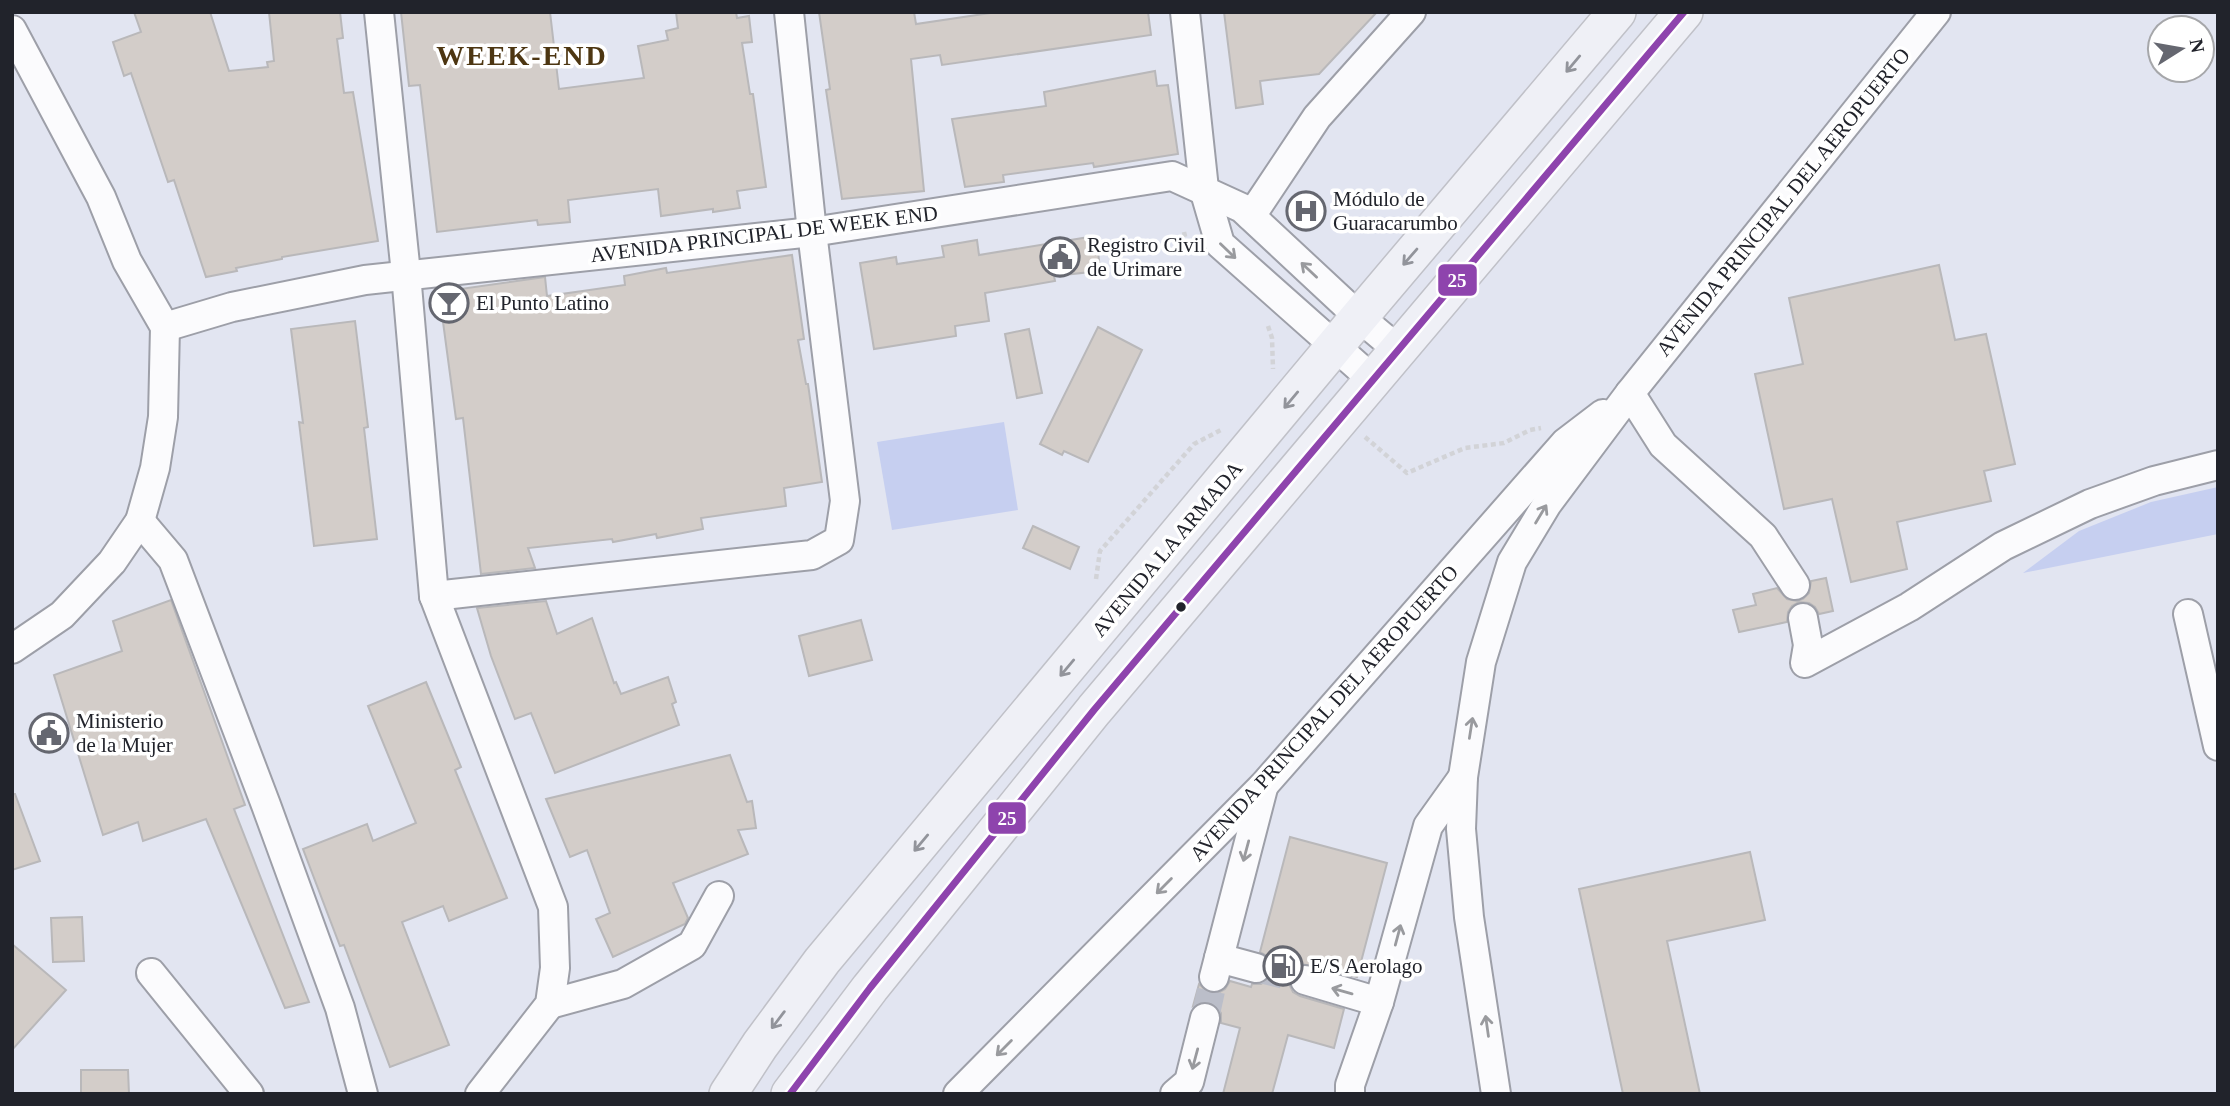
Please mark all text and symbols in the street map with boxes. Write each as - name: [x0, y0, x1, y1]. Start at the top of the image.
- north arrow: [2146, 14, 2216, 84]
- text: N: [2186, 37, 2209, 55]
- district label: WEEK-END: [436, 40, 608, 71]
- street label: AVENIDA PRINCIPAL DEL AEROPUERTO: [1651, 43, 1915, 361]
- one-way arrow: [1565, 55, 1581, 73]
- place label: Módulo de Guaracarumbo: [1333, 187, 1458, 235]
- hospital icon: Módulo de Guaracarumbo: [1285, 190, 1327, 232]
- street label: AVENIDA PRINCIPAL DE WEEK END: [589, 201, 939, 267]
- place label: Registro Civil de Urimare: [1087, 233, 1206, 281]
- public building icon: Registro Civil de Urimare: [1039, 236, 1081, 278]
- one-way arrow: [1219, 243, 1237, 259]
- one-way arrow: [1402, 247, 1418, 265]
- one-way arrow: [1301, 261, 1318, 278]
- line badge: 25: [1437, 263, 1478, 297]
- text: 25: [1448, 270, 1467, 291]
- bar icon: El Punto Latino: [428, 282, 470, 324]
- place label: El Punto Latino: [476, 291, 609, 315]
- one-way arrow: [1283, 390, 1299, 408]
- street label: AVENIDA LA ARMADA: [1087, 456, 1248, 641]
- one-way arrow: [1535, 504, 1549, 524]
- street label: AVENIDA PRINCIPAL DEL AEROPUERTO: [1185, 560, 1463, 866]
- unlabelled marker: [1174, 600, 1188, 614]
- one-way arrow: [1059, 659, 1075, 677]
- place label: Ministerio de la Mujer: [76, 709, 173, 757]
- public building icon: Ministerio de la Mujer: [28, 712, 70, 754]
- one-way arrow: [1465, 717, 1478, 739]
- line badge: 25: [987, 801, 1027, 835]
- text: 25: [998, 808, 1017, 829]
- one-way arrow: [913, 834, 929, 852]
- one-way arrow: [1239, 839, 1252, 862]
- one-way arrow: [1156, 877, 1173, 894]
- one-way arrow: [1392, 924, 1405, 947]
- fuel station icon: E/S Aerolago: [1262, 945, 1304, 987]
- place label: E/S Aerolago: [1310, 954, 1423, 978]
- one-way arrow: [1332, 983, 1354, 996]
- one-way arrow: [771, 1010, 786, 1029]
- one-way arrow: [1480, 1015, 1493, 1038]
- one-way arrow: [996, 1039, 1013, 1056]
- one-way arrow: [1188, 1047, 1201, 1070]

